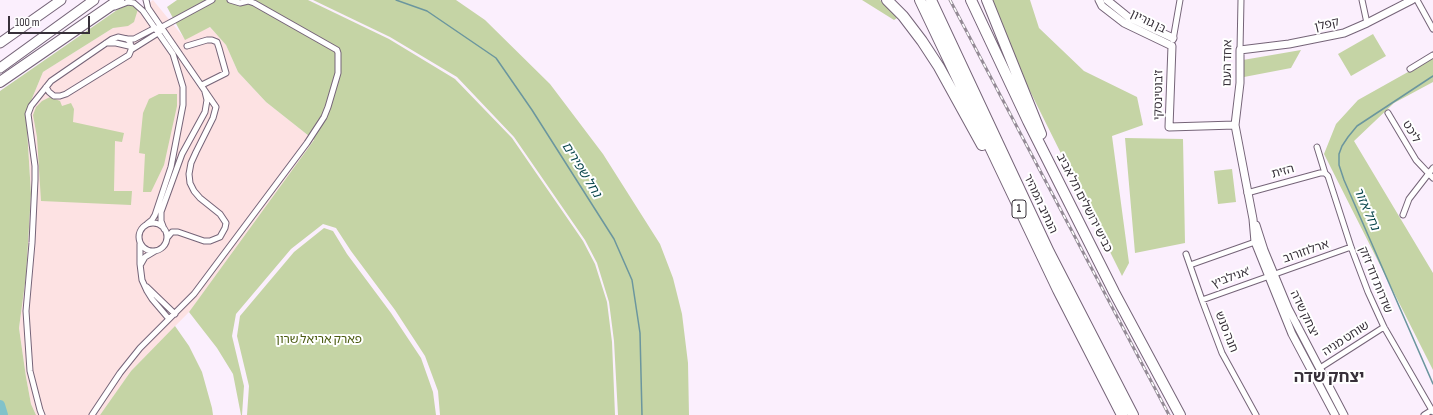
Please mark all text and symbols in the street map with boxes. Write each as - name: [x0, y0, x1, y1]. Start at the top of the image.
- street label: בן גוריון: [1128, 7, 1168, 37]
- scale bar: [10, 8, 92, 34]
- text: 100 m: [15, 15, 40, 30]
- street label: קפלן: [1313, 15, 1341, 35]
- street label: אחד העם: [1220, 39, 1236, 87]
- street label: ז'בוטינסקי: [1151, 70, 1167, 120]
- street label: ליכט: [1399, 118, 1423, 146]
- water label: נחל שפירים: [558, 139, 604, 201]
- street label: כביש ירושלים תל אביב: [1053, 151, 1115, 255]
- street label: הזית: [1270, 162, 1296, 182]
- street label: הנתיב המהיר: [1020, 172, 1060, 236]
- water label: נחל אזור: [1350, 185, 1382, 233]
- road number: 1: [1012, 200, 1026, 218]
- street label: ארלוזורוב: [1281, 237, 1331, 267]
- street label: שדרות דוד ז'זק: [1355, 245, 1395, 315]
- street label: אנילביץ': [1210, 264, 1252, 292]
- street label: יצחק שדה: [1287, 288, 1321, 340]
- street label: חנה סנש: [1211, 309, 1241, 355]
- street label: שוחט מניה: [1320, 319, 1372, 359]
- park label: פארק אריאל שרון: [276, 333, 362, 347]
- district label: יצחק שדה: [1294, 368, 1364, 388]

